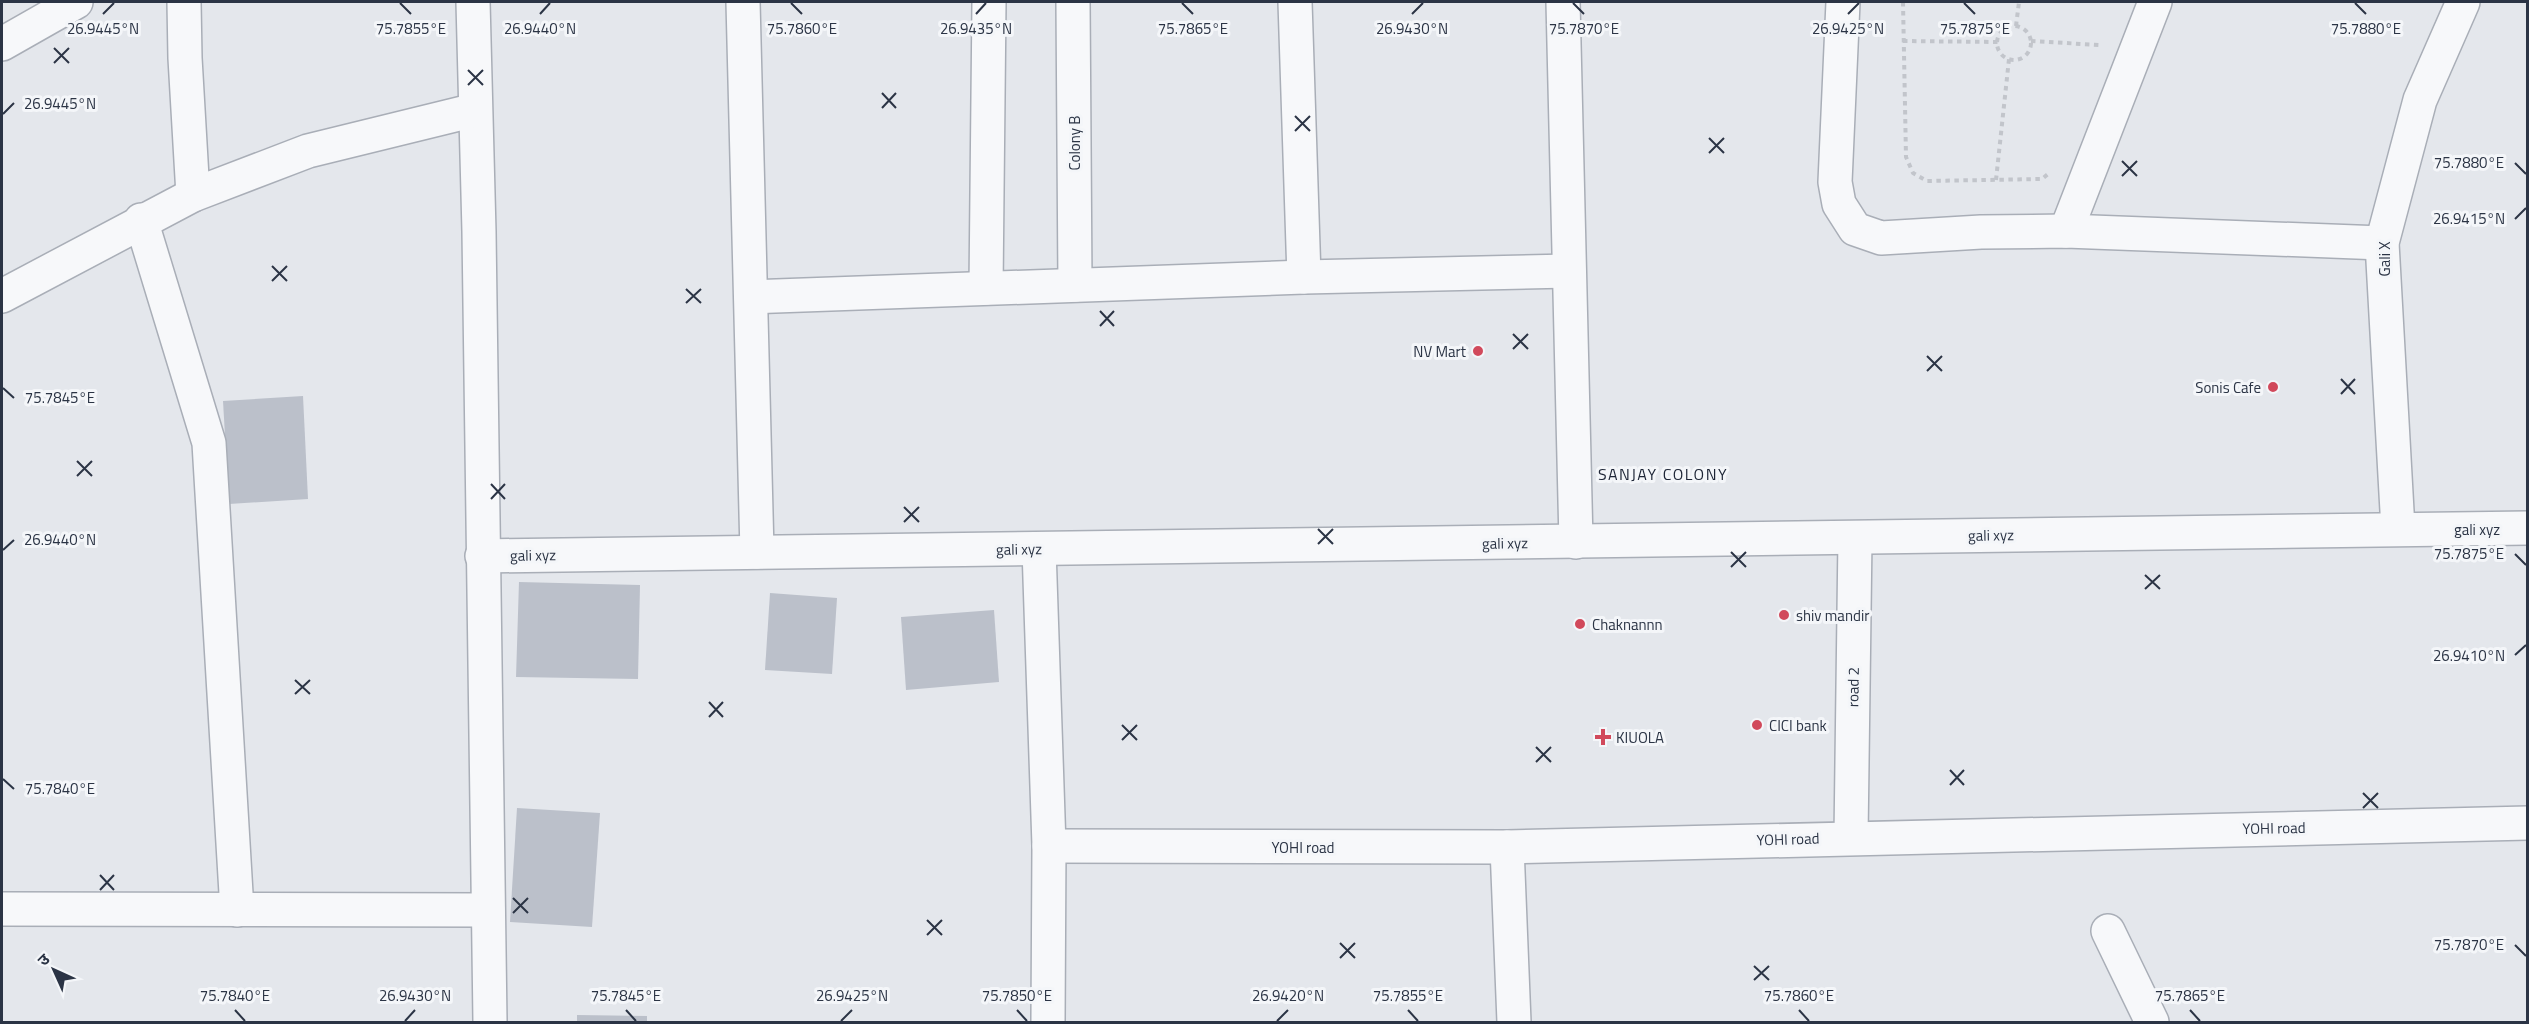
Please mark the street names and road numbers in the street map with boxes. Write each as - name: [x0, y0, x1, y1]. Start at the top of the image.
- street label: Colony B: [1063, 115, 1086, 171]
- street label: Gali X: [2373, 241, 2396, 277]
- street label: gali xyz: [2454, 518, 2500, 541]
- street label: gali xyz: [1968, 523, 2014, 547]
- street label: gali xyz: [1482, 531, 1528, 555]
- street label: gali xyz: [996, 537, 1042, 561]
- street label: gali xyz: [510, 543, 556, 567]
- street label: road 2: [1841, 667, 1865, 707]
- street label: YOHI road: [2242, 816, 2306, 840]
- street label: YOHI road: [1756, 826, 1820, 852]
- street label: YOHI road: [1271, 836, 1335, 859]

